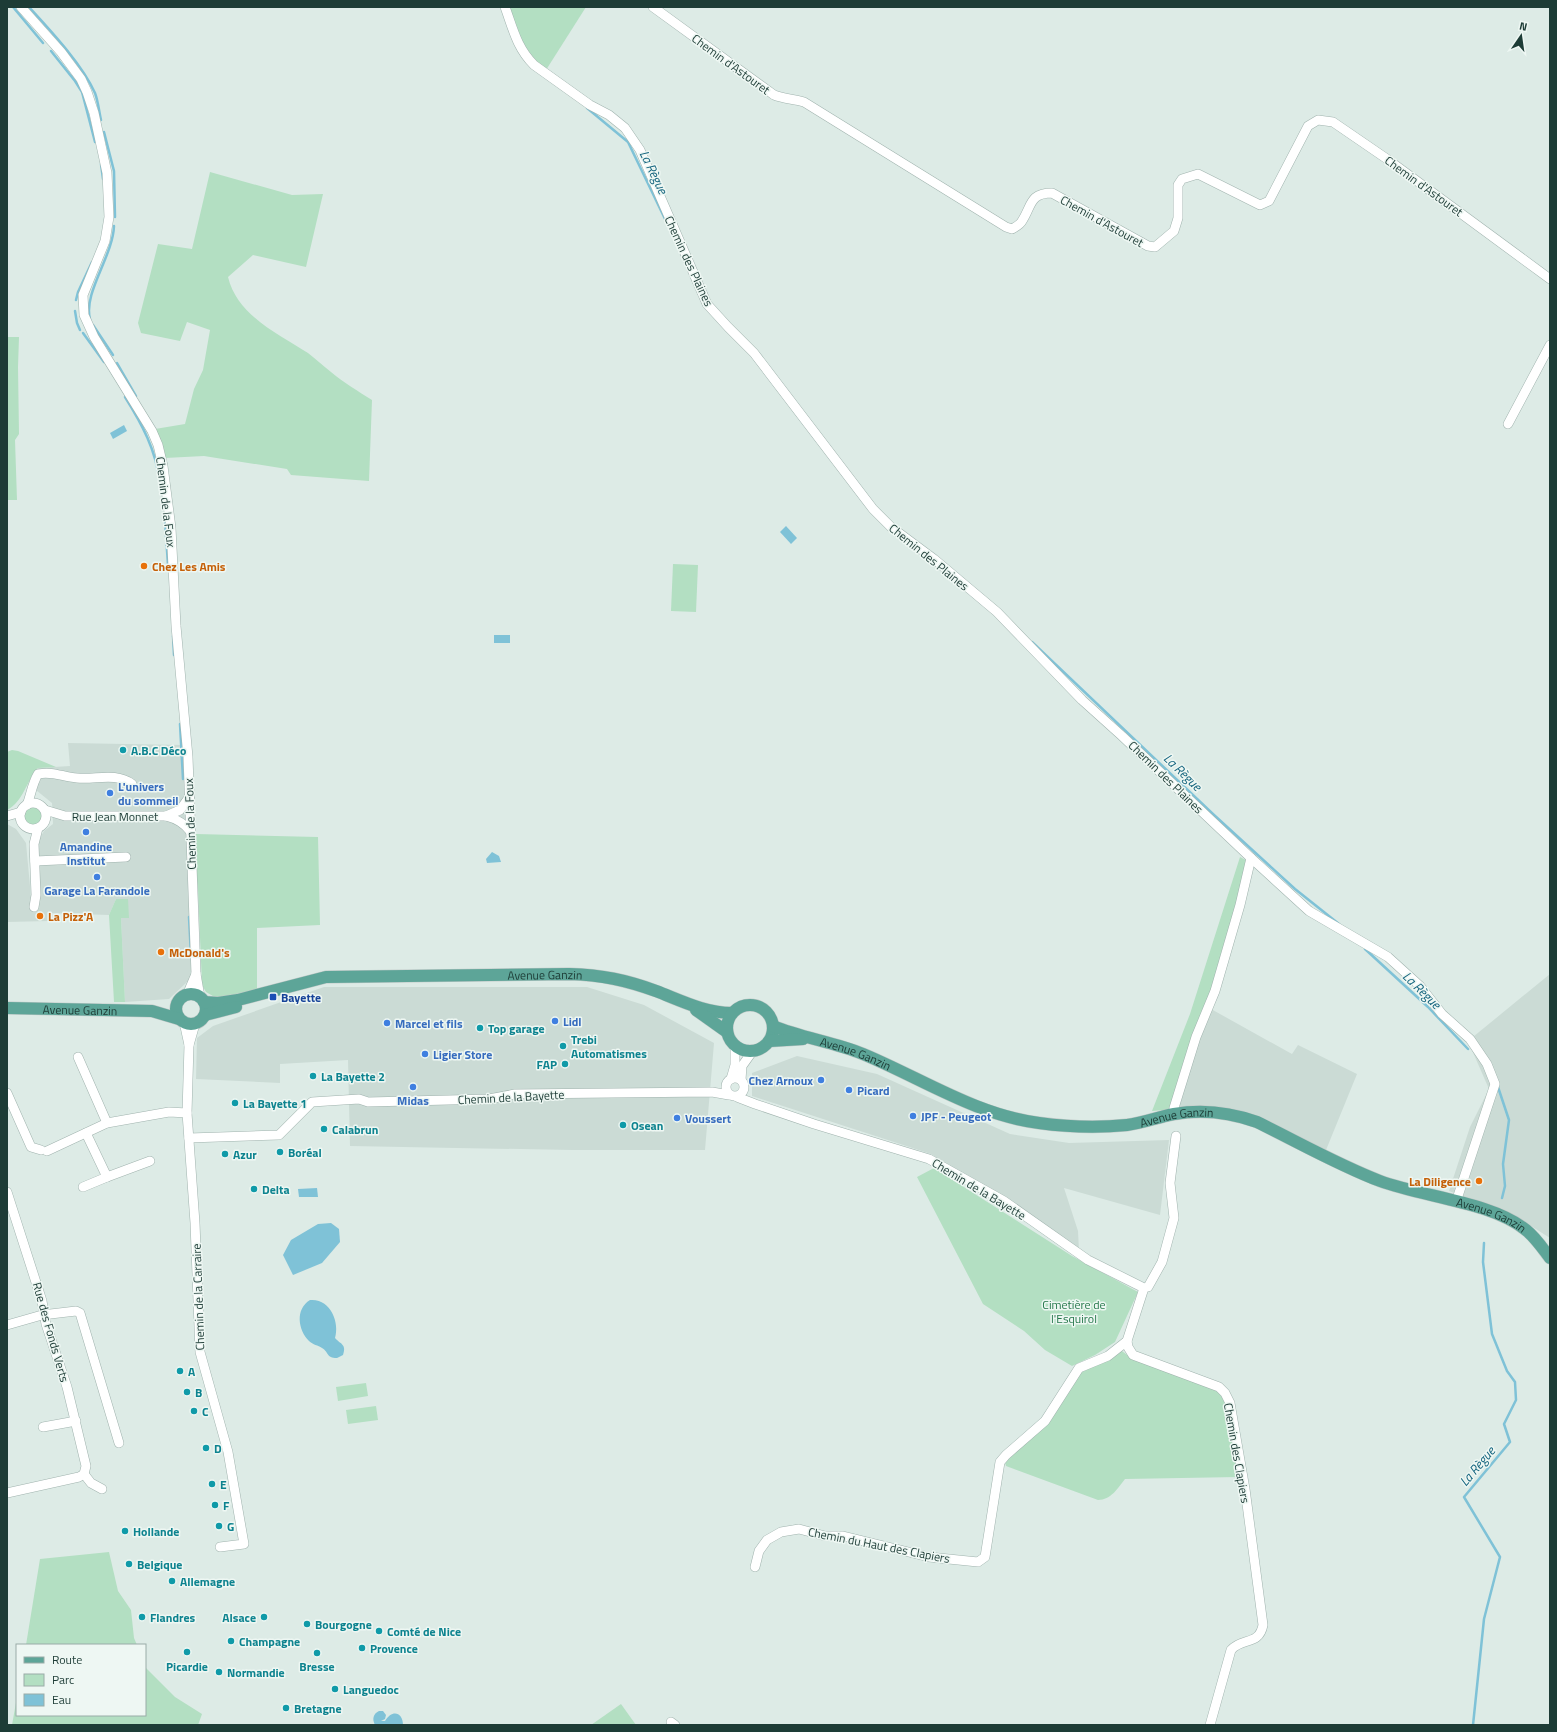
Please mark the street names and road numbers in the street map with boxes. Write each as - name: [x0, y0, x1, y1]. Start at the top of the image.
- street label: Chemin d'Astouret: [688, 29, 775, 99]
- street label: Chemin d'Astouret: [1381, 151, 1468, 221]
- street label: Chemin d'Astouret: [1057, 190, 1148, 252]
- street label: Chemin des Plaines: [660, 213, 718, 310]
- street label: Chemin de la Foux: [151, 455, 181, 549]
- street label: Chemin des Plaines: [885, 519, 973, 595]
- street label: Chemin des Plaines: [1124, 736, 1208, 818]
- street label: Chemin de la Foux: [179, 777, 201, 870]
- street label: Rue Jean Monnet: [72, 807, 159, 826]
- street label: Avenue Ganzin: [507, 964, 583, 984]
- street label: Avenue Ganzin: [42, 999, 117, 1020]
- street label: Avenue Ganzin: [818, 1031, 894, 1075]
- street label: Chemin de la Bayette: [457, 1085, 565, 1109]
- street label: Avenue Ganzin: [1138, 1102, 1214, 1132]
- street label: Chemin de la Bayette: [928, 1153, 1030, 1225]
- street label: Avenue Ganzin: [1454, 1192, 1531, 1237]
- street label: Chemin de la Carraire: [187, 1243, 209, 1351]
- street label: Rue des Fonds Verts: [28, 1280, 74, 1385]
- street label: Chemin des Clapiers: [1219, 1401, 1255, 1505]
- street label: Chemin du Haut des Clapiers: [806, 1522, 952, 1568]

